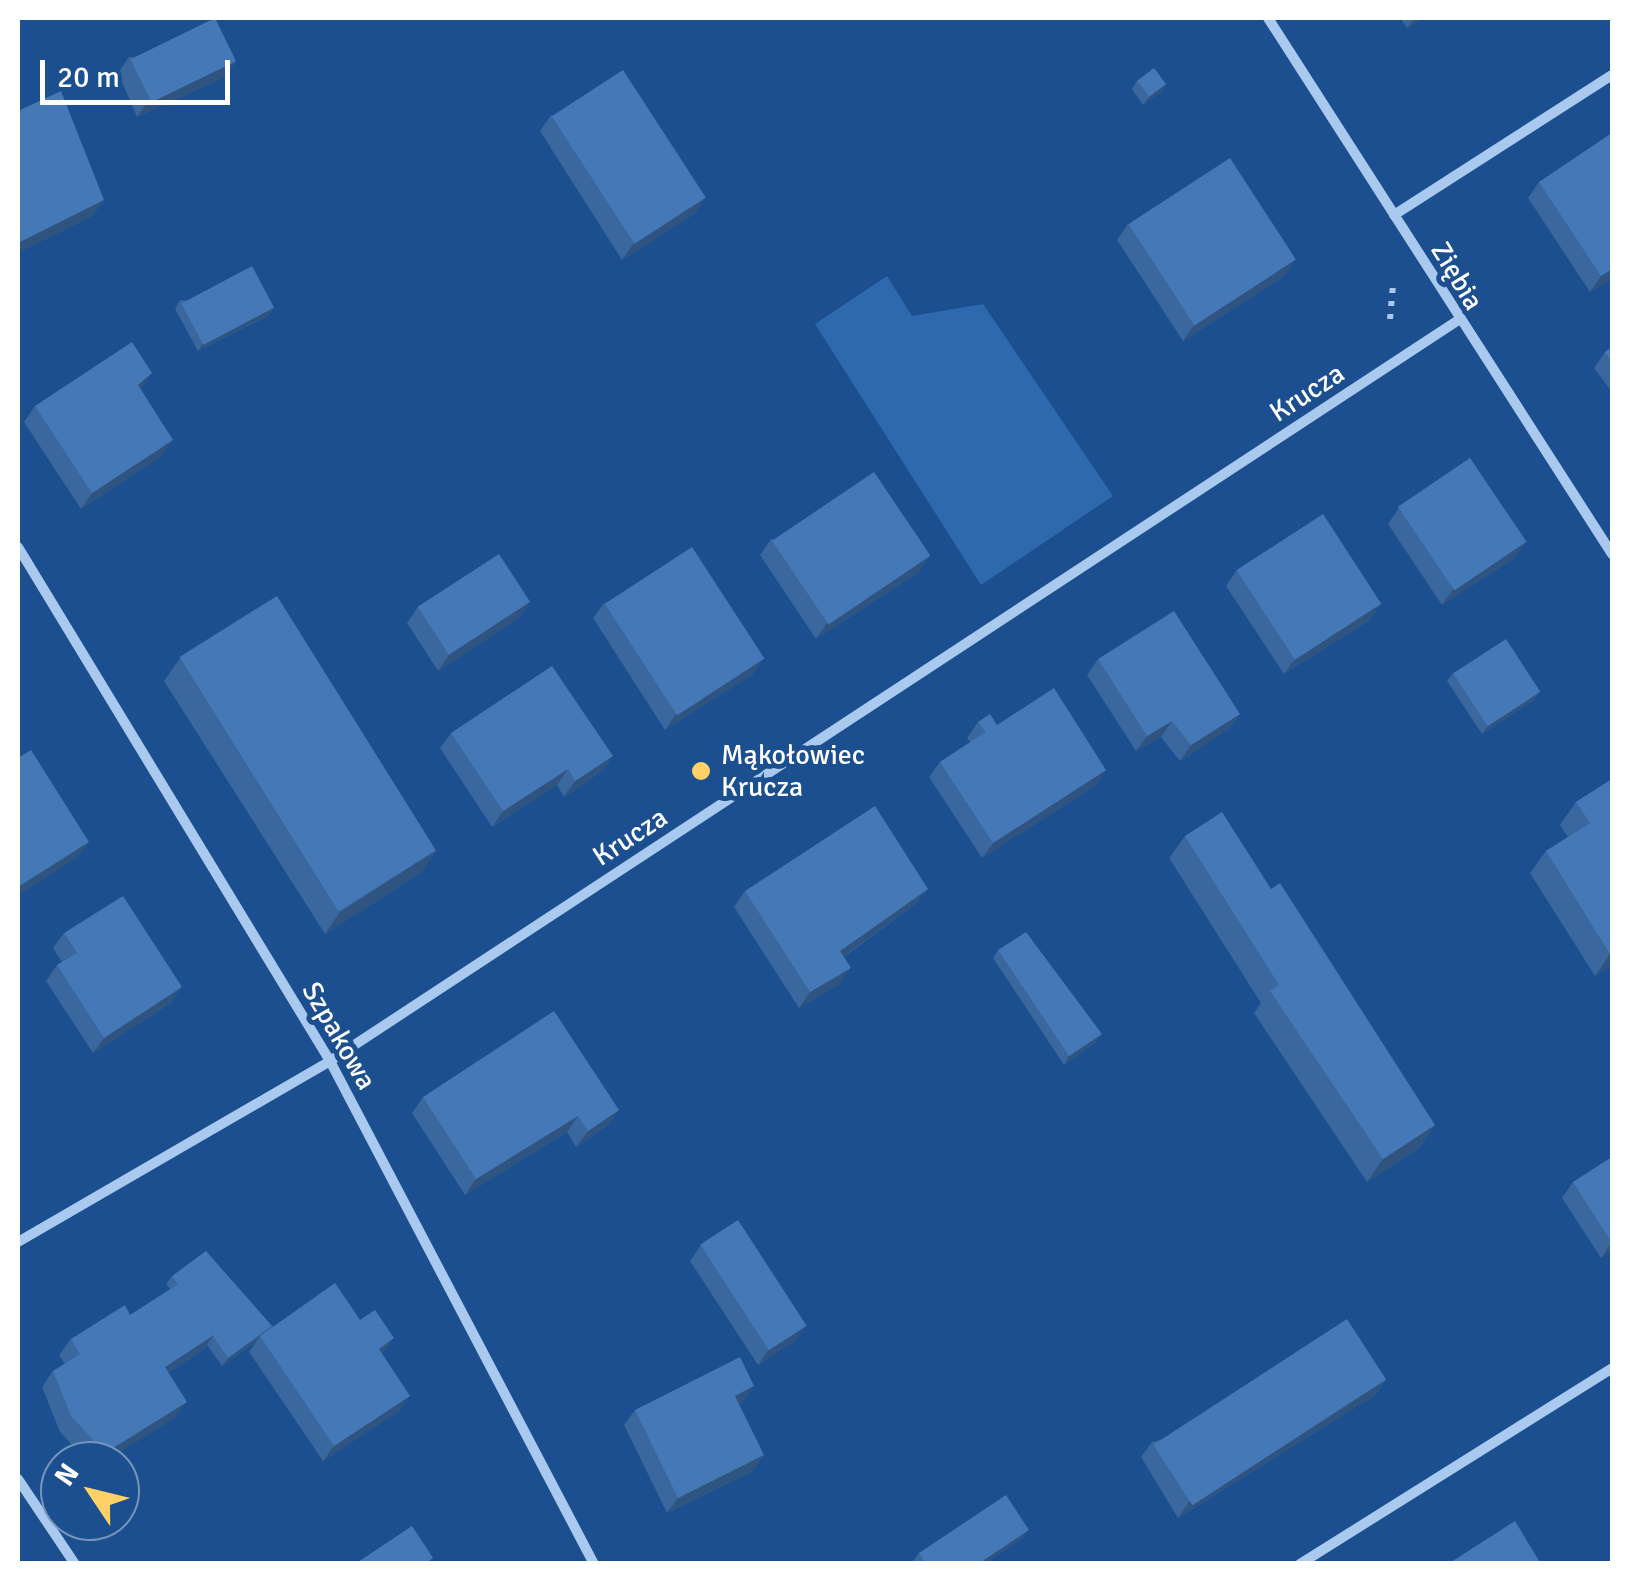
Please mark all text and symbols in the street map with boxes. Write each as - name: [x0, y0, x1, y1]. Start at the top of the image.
- scale bar: [45, 40, 235, 102]
- text: 20 m: [57, 59, 120, 96]
- street label: Ziębia: [1424, 236, 1490, 316]
- street label: Krucza: [1263, 357, 1351, 429]
- place label: Mąkołowiec Krucza: [721, 738, 865, 804]
- marker: Mąkołowiec Krucza: [690, 760, 712, 782]
- street label: Krucza: [586, 801, 674, 873]
- street label: Szpakowa: [295, 976, 383, 1096]
- north arrow: [40, 1441, 140, 1541]
- text: N: [48, 1457, 87, 1493]

